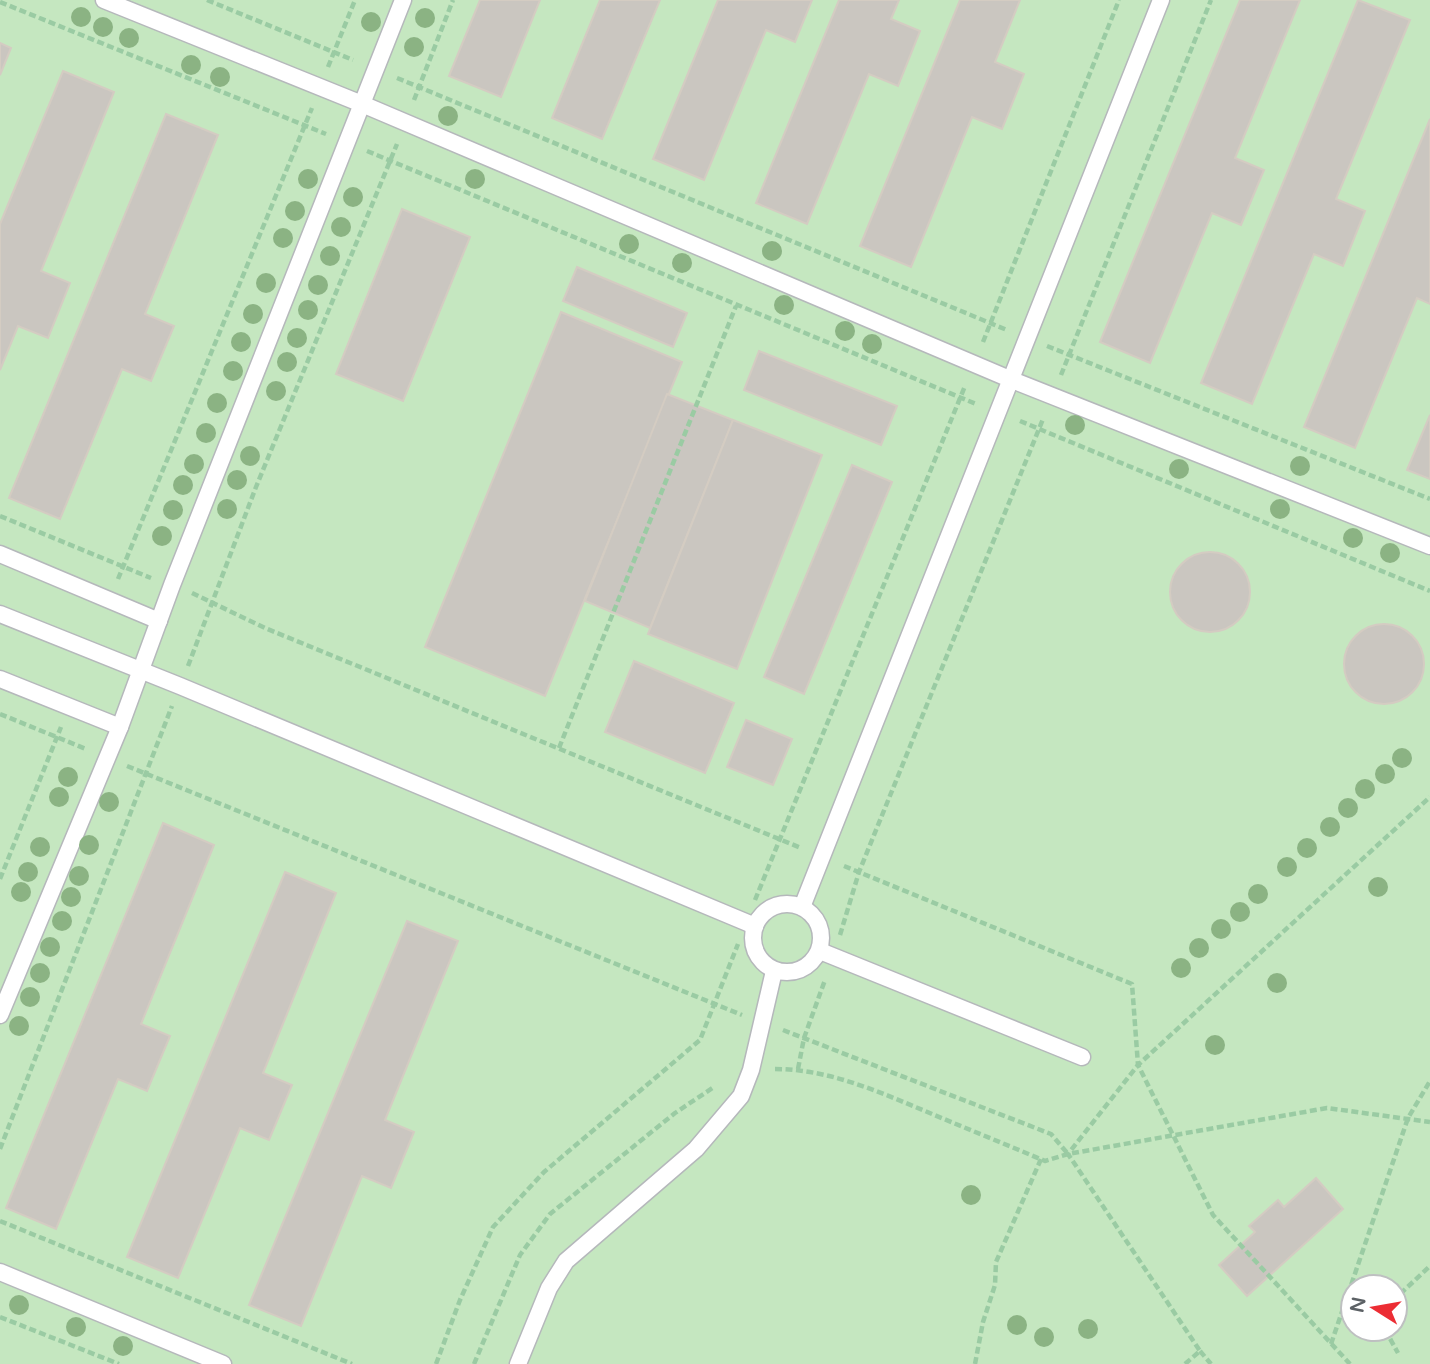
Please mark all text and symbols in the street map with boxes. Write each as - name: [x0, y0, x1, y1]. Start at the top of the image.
- north arrow: [1339, 1273, 1409, 1343]
- text: N: [1346, 1295, 1371, 1315]

